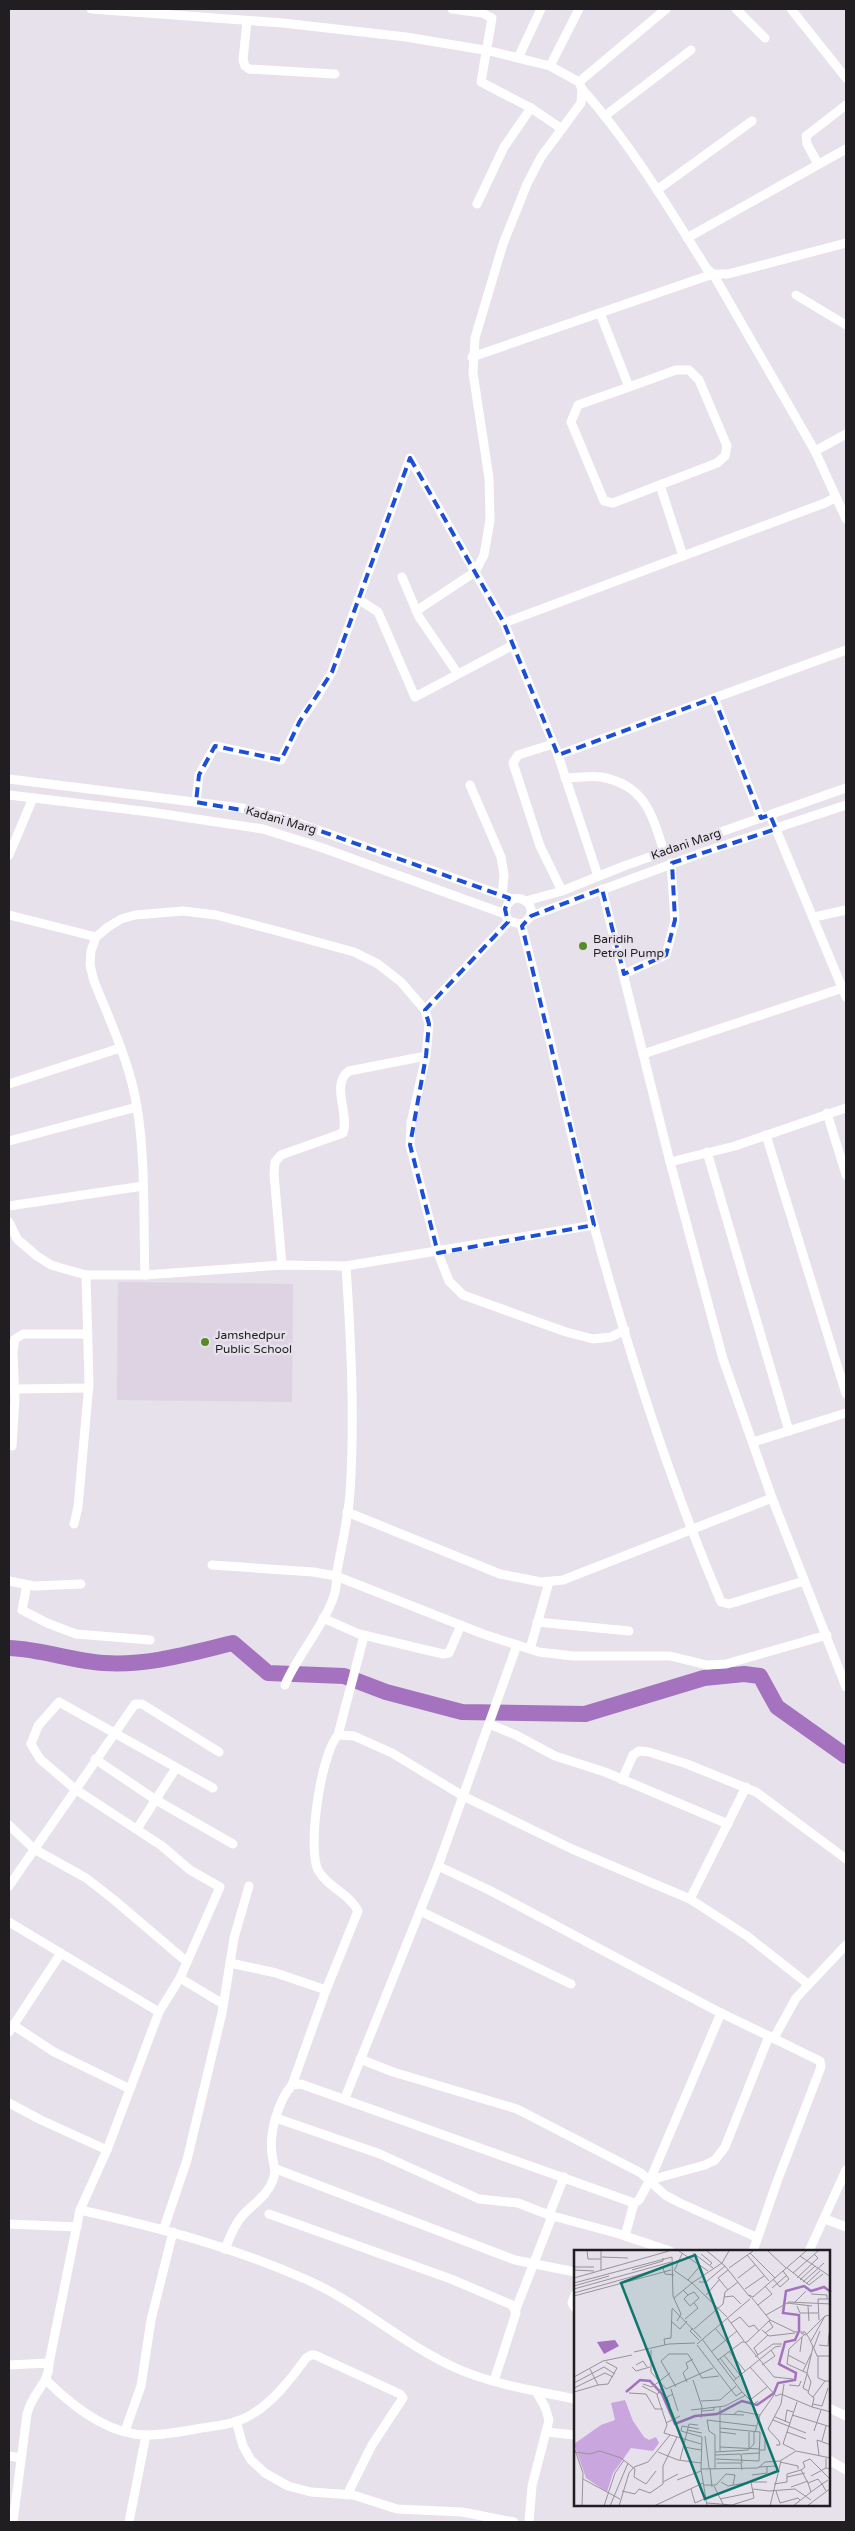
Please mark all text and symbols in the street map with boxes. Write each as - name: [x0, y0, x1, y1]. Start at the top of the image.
- street label: Kadani Marg: [244, 803, 318, 837]
- street label: Kadani Marg: [649, 826, 723, 862]
- place label: Baridih Petrol Pump: [593, 932, 664, 960]
- marker: Baridih Petrol Pump: [577, 940, 589, 952]
- place label: Jamshedpur Public School: [215, 1328, 292, 1356]
- marker: Jamshedpur Public School: [199, 1336, 211, 1348]
- inset map: [574, 2250, 830, 2506]

